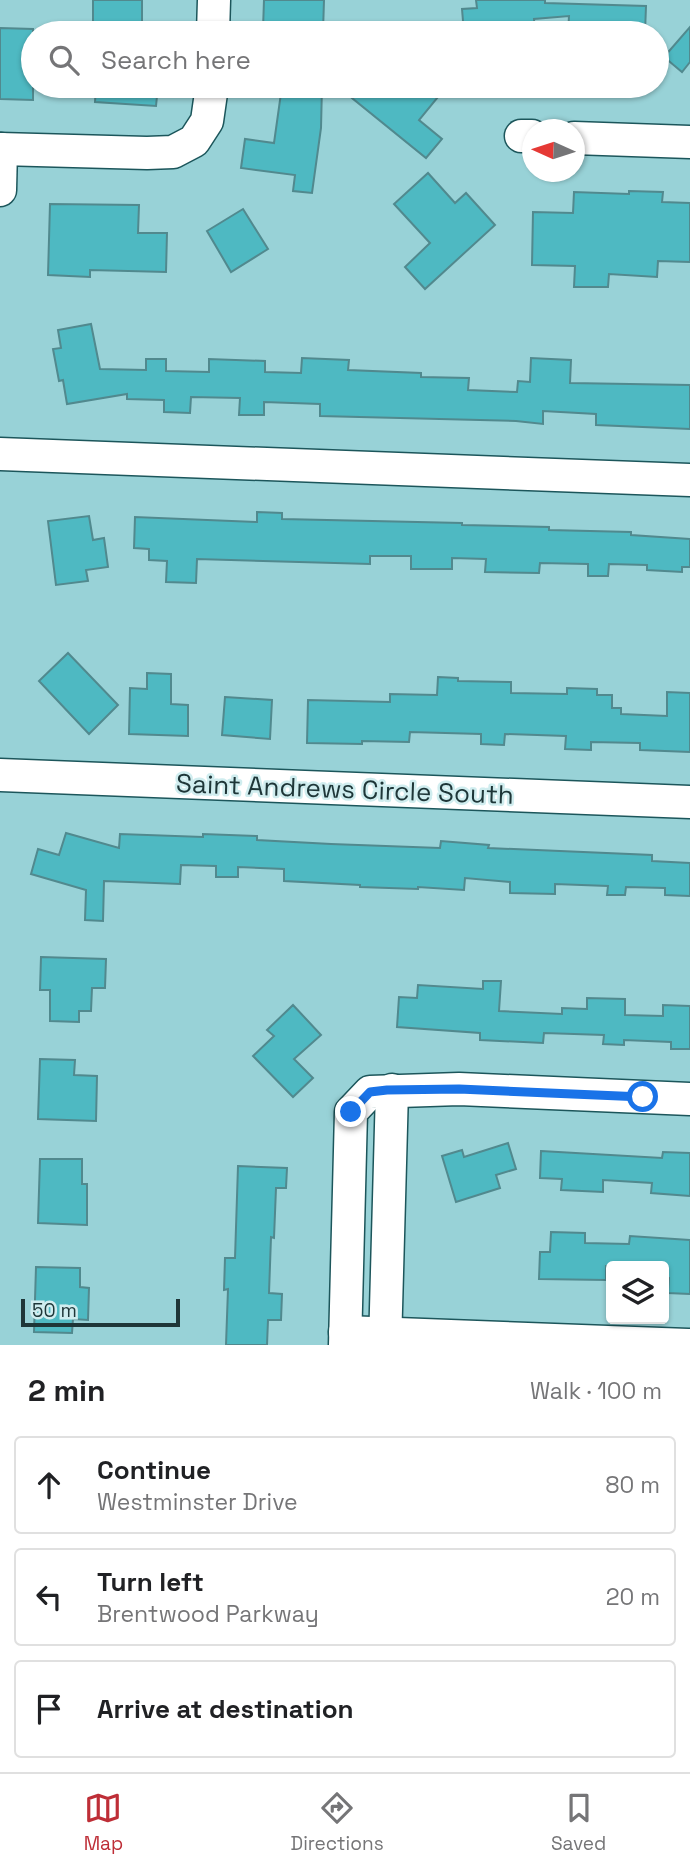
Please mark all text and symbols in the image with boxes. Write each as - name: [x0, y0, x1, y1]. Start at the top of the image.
- search box: [21, 21, 669, 98]
- icon: search: [45, 41, 83, 79]
- text: Search here: [101, 43, 251, 77]
- north arrow: [522, 119, 585, 182]
- street label: Saint Andrews Circle South: [176, 766, 514, 812]
- route start: [627, 1081, 658, 1112]
- route end: [335, 1096, 366, 1127]
- map controls: [606, 1261, 669, 1324]
- button: layers: [606, 1261, 669, 1324]
- scale bar: [21, 1296, 180, 1328]
- text: 50 m: [32, 1298, 77, 1323]
- text: 2 min: [28, 1371, 106, 1410]
- text: Walk · 100 m: [530, 1376, 662, 1406]
- text: Continue: [97, 1453, 211, 1487]
- icon: ahead: [30, 1466, 68, 1504]
- text: 80 m: [605, 1470, 660, 1500]
- text: Westminster Drive: [97, 1487, 298, 1517]
- text: Turn left: [97, 1565, 204, 1599]
- icon: left: [30, 1578, 68, 1616]
- text: 20 m: [606, 1582, 660, 1612]
- text: Brentwood Parkway: [97, 1599, 319, 1629]
- icon: arrive: [30, 1690, 68, 1728]
- text: Arrive at destination: [97, 1692, 354, 1726]
- tab: Map: [84, 1789, 123, 1856]
- tab: Directions: [291, 1789, 384, 1856]
- tab: Saved: [551, 1789, 606, 1856]

